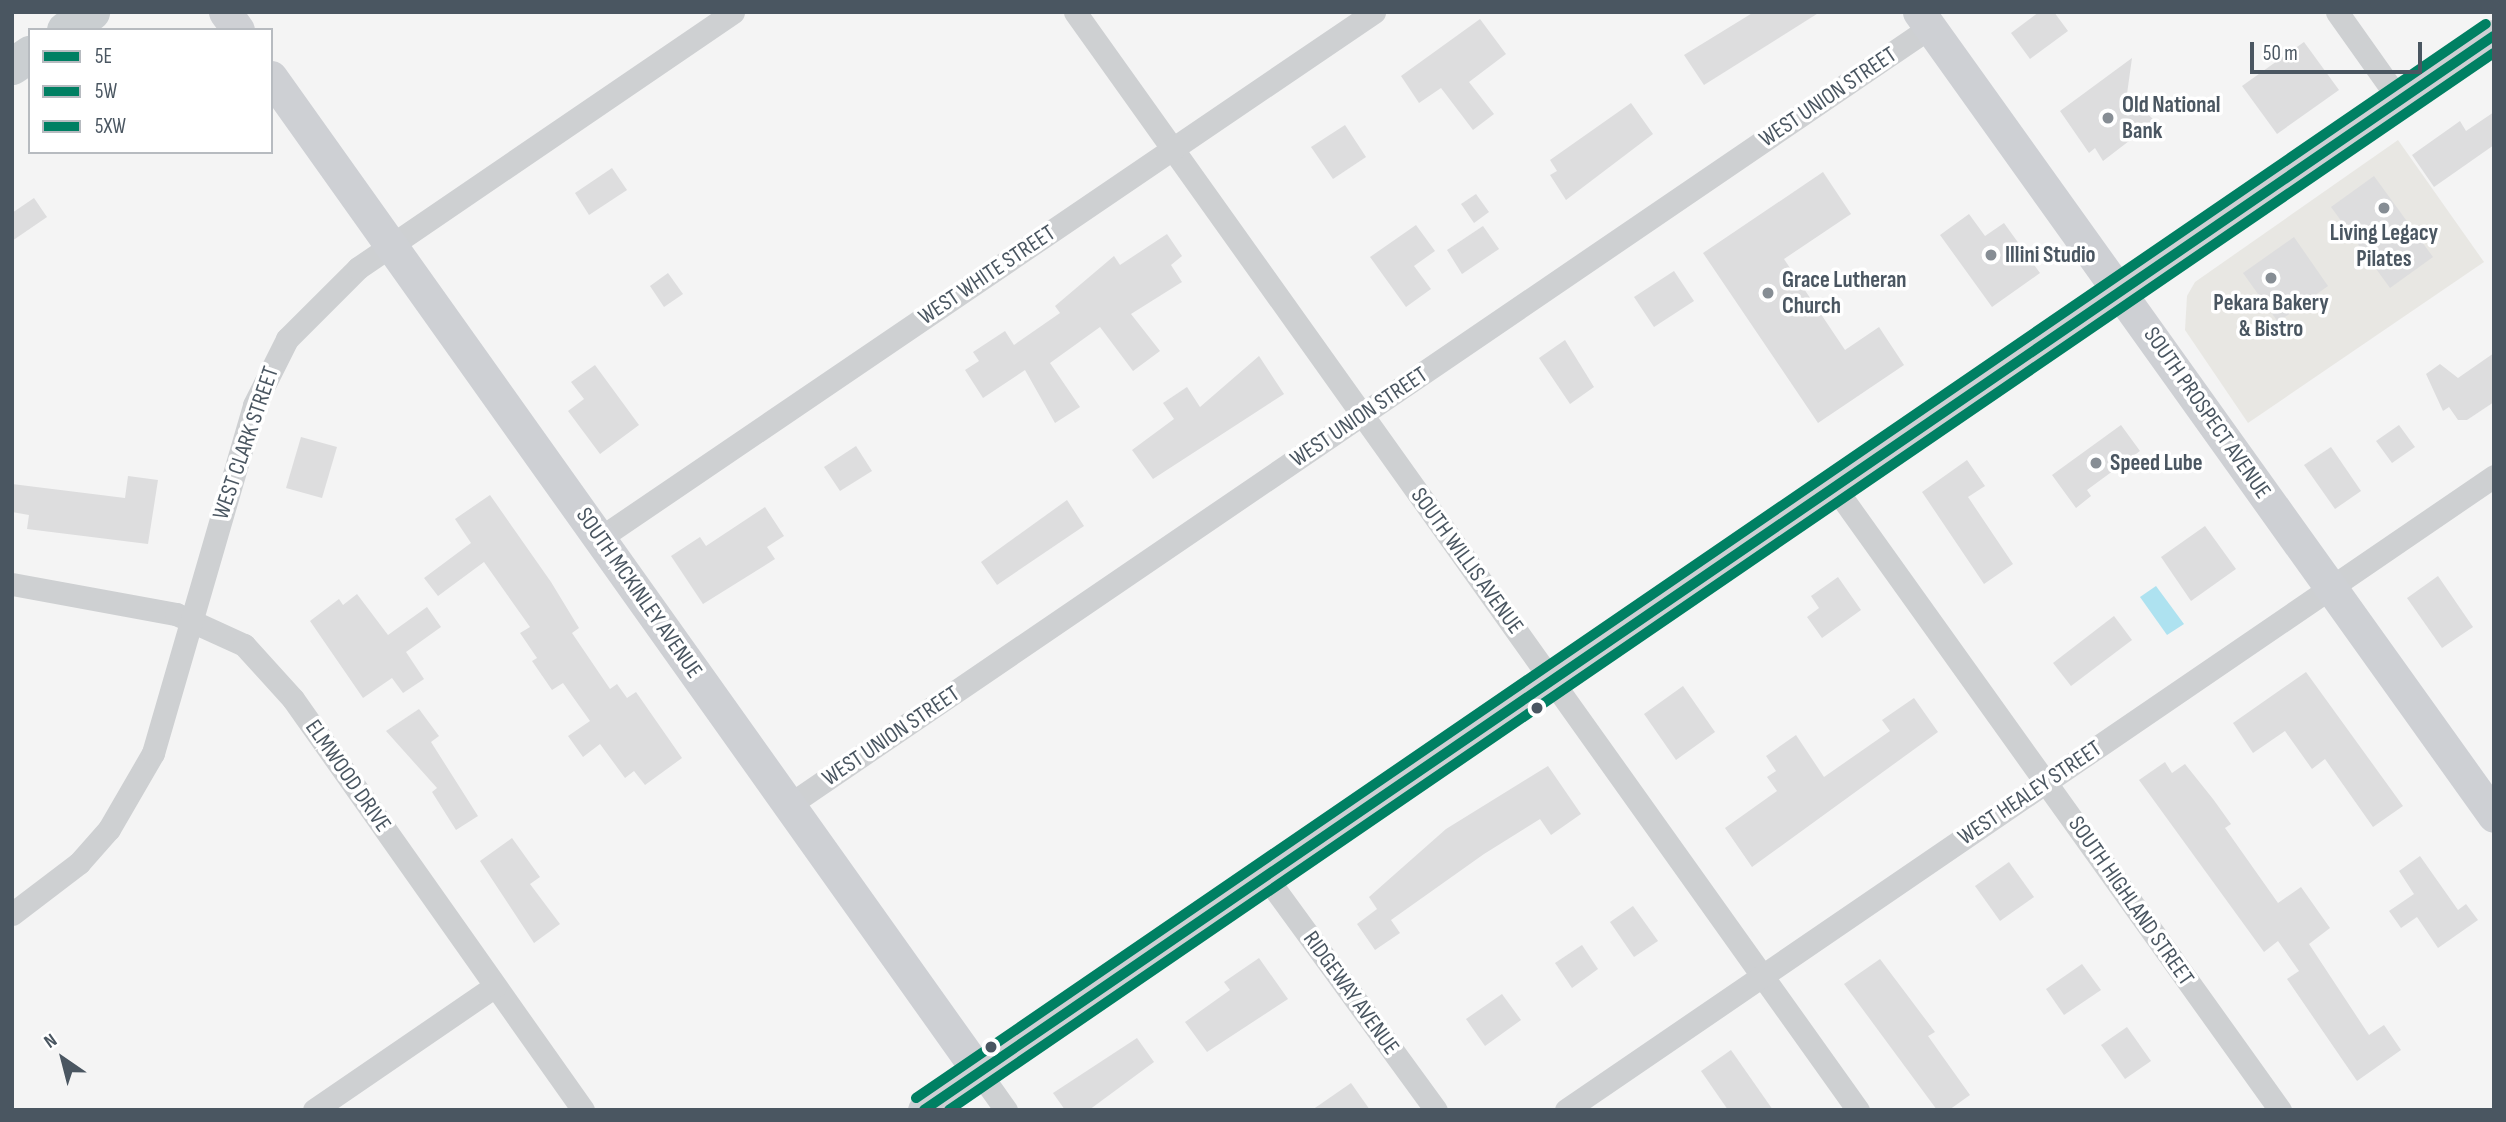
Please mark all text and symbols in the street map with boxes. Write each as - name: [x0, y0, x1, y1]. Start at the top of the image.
- legend: [28, 28, 273, 154]
- scale bar: [2254, 28, 2426, 72]
- street label: WEST UNION STREET: [1754, 41, 1902, 153]
- text: 50 m: [2263, 41, 2298, 66]
- text: 5E: [95, 44, 112, 69]
- text: 5W: [95, 79, 117, 104]
- place label: Old National Bank: [2122, 91, 2221, 145]
- marker: Old National Bank: [2100, 110, 2116, 126]
- text: 5XW: [95, 114, 126, 139]
- marker: Living Legacy Pilates: [2376, 200, 2392, 216]
- street label: WEST WHITE STREET: [913, 219, 1061, 331]
- place label: Living Legacy Pilates: [2330, 219, 2438, 273]
- place label: Illini Studio: [2005, 241, 2096, 269]
- marker: Illini Studio: [1983, 247, 1999, 263]
- place label: Grace Lutheran Church: [1782, 266, 1907, 320]
- marker: Pekara Bakery & Bistro: [2263, 270, 2279, 286]
- marker: Grace Lutheran Church: [1760, 285, 1776, 301]
- place label: Pekara Bakery & Bistro: [2213, 289, 2329, 343]
- street label: SOUTH PROSPECT AVENUE: [2138, 322, 2276, 504]
- street label: WEST UNION STREET: [1285, 361, 1433, 473]
- street label: WEST CLARK STREET: [207, 363, 285, 523]
- place label: Speed Lube: [2110, 449, 2203, 477]
- marker: Speed Lube: [2088, 455, 2104, 471]
- street label: SOUTH WILLIS AVENUE: [1405, 483, 1529, 639]
- street label: SOUTH MCKINLEY AVENUE: [570, 503, 708, 683]
- street label: WEST UNION STREET: [817, 680, 965, 792]
- unlabelled marker: [1530, 701, 1544, 715]
- street label: ELMWOOD DRIVE: [299, 715, 397, 837]
- street label: WEST HEALEY STREET: [1953, 735, 2107, 851]
- street label: SOUTH HIGHLAND STREET: [2062, 811, 2200, 991]
- street label: RIDGEWAY AVENUE: [1297, 926, 1405, 1060]
- north arrow: [28, 1024, 98, 1094]
- text: N: [40, 1029, 61, 1054]
- unlabelled marker: [984, 1040, 998, 1054]

